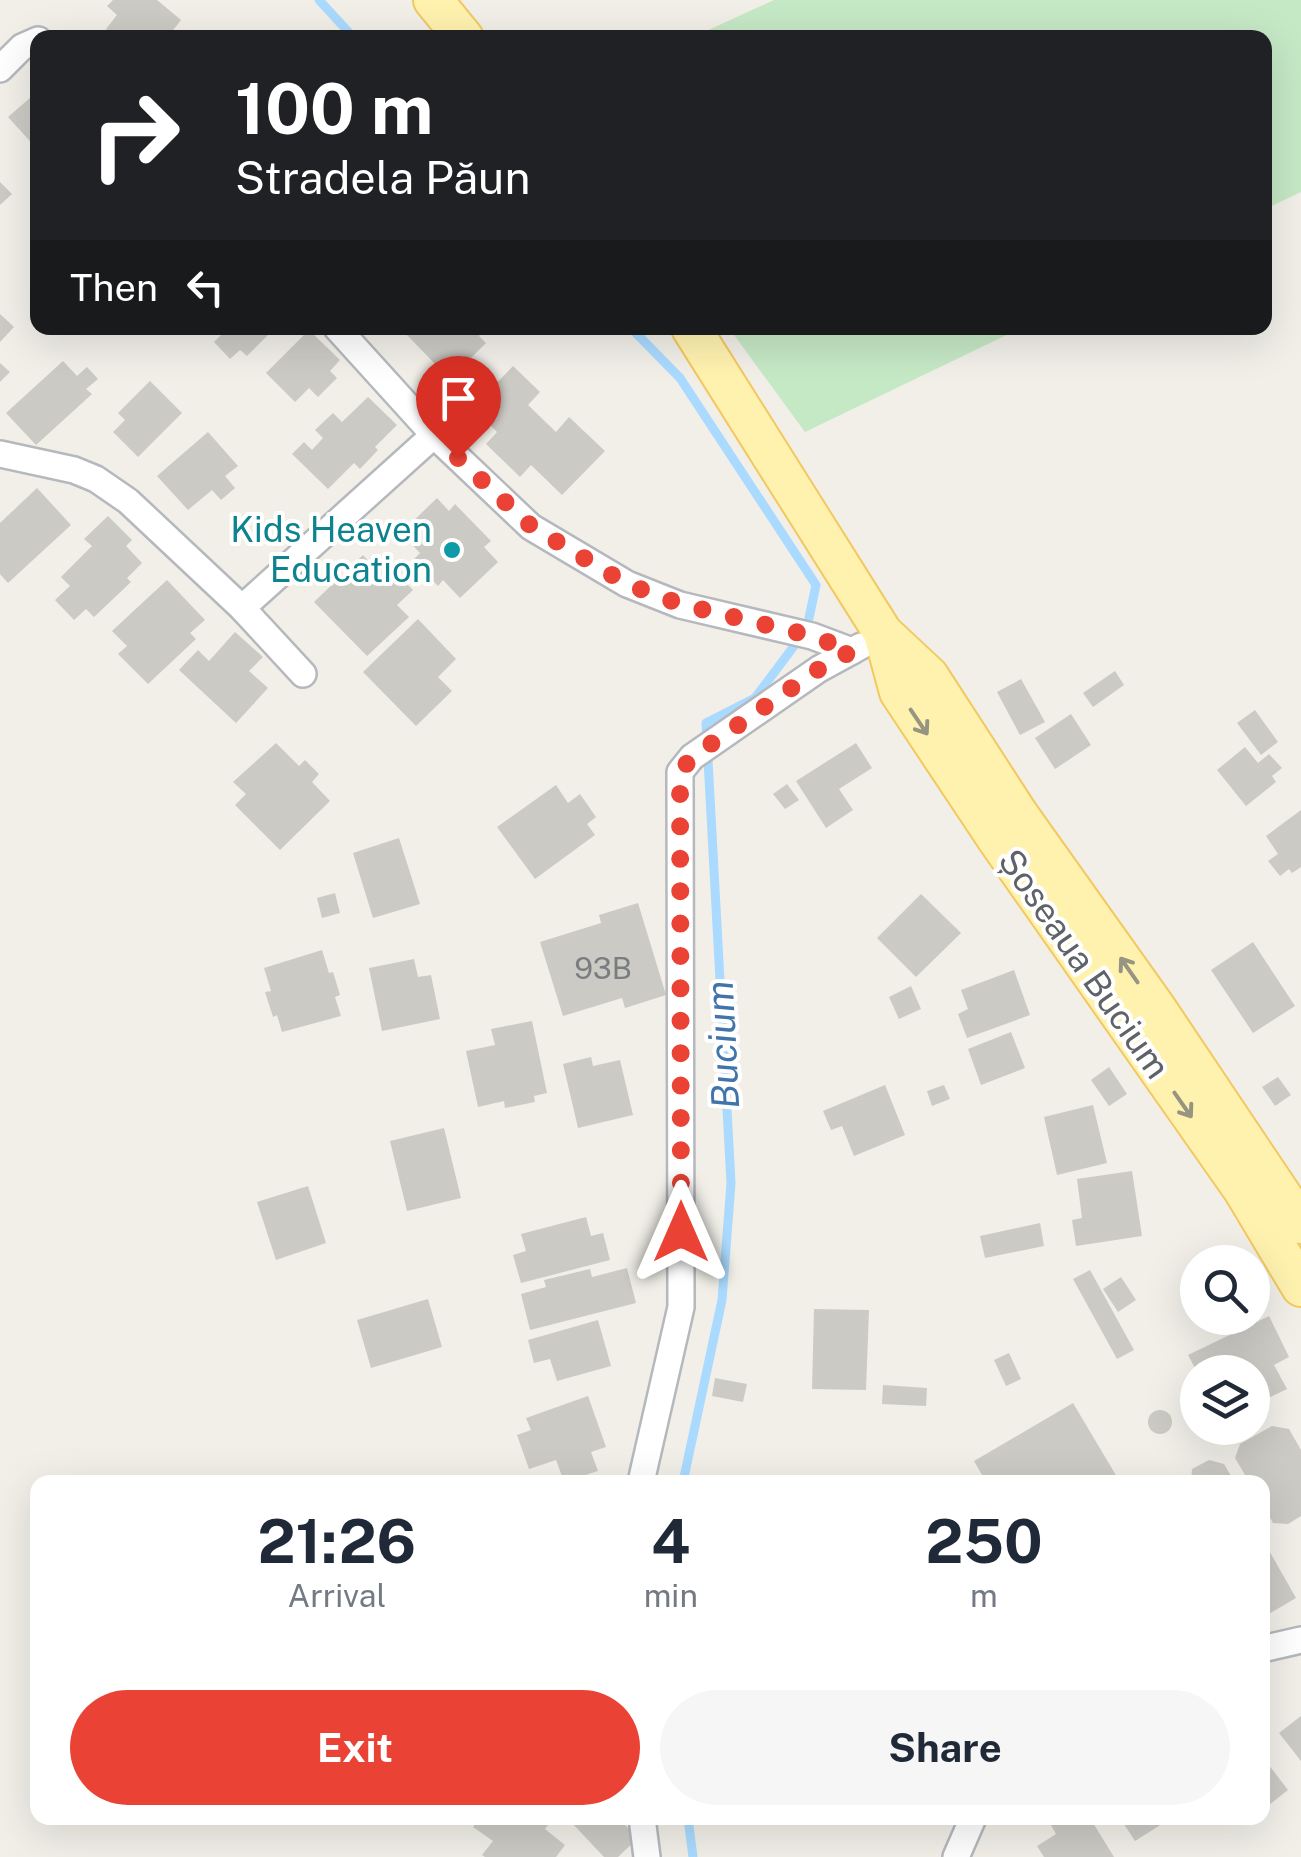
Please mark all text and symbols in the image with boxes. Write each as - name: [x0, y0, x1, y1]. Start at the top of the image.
- text: 100 m: [235, 67, 433, 150]
- icon: right: [70, 70, 200, 200]
- text: Stradela Păun: [235, 151, 530, 204]
- icon: left: [178, 260, 233, 315]
- text: Then: [70, 265, 158, 310]
- pin: [416, 356, 501, 459]
- icon: arrive: [431, 371, 486, 426]
- place label: Kids Heaven Education: [230, 509, 432, 590]
- marker: Kids Heaven Education: [441, 539, 463, 561]
- one-way arrow: [908, 708, 929, 736]
- street label: Șoseaua Bucium: [990, 841, 1179, 1086]
- house number: 93B: [574, 950, 632, 986]
- one-way arrow: [1119, 956, 1140, 984]
- water label: Bucium: [697, 980, 748, 1110]
- one-way arrow: [1172, 1091, 1193, 1119]
- position arrow: [629, 1180, 733, 1284]
- map controls: [1180, 1245, 1270, 1445]
- button: search: [1180, 1245, 1270, 1335]
- button: layers: [1180, 1355, 1270, 1445]
- text: 21:26: [257, 1506, 416, 1577]
- text: 4: [651, 1506, 690, 1577]
- text: 250: [925, 1506, 1043, 1577]
- text: Arrival: [287, 1577, 386, 1614]
- text: min: [644, 1577, 698, 1614]
- text: m: [970, 1577, 998, 1614]
- button: Exit: [70, 1690, 640, 1805]
- button: Share: [660, 1690, 1230, 1805]

